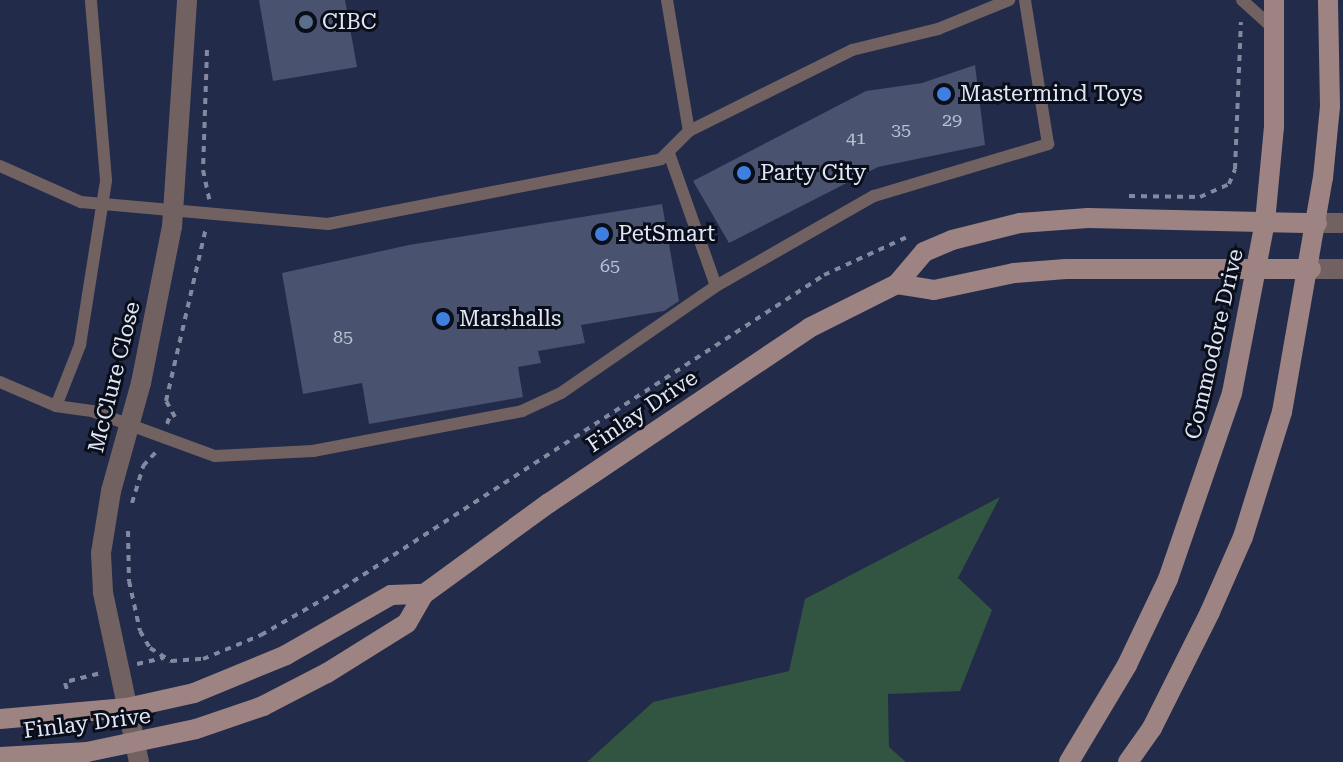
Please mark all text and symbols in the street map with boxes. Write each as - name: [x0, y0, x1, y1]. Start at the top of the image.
- place label: CIBC: [322, 9, 377, 35]
- marker: CIBC: [297, 13, 315, 31]
- place label: Mastermind Toys: [960, 81, 1143, 107]
- marker: Mastermind Toys: [935, 85, 953, 103]
- house number: 29: [942, 109, 962, 131]
- house number: 35: [891, 119, 911, 141]
- house number: 41: [846, 127, 866, 149]
- place label: Party City: [760, 160, 866, 186]
- marker: Party City: [735, 164, 753, 182]
- place label: PetSmart: [618, 221, 715, 247]
- marker: PetSmart: [593, 225, 611, 243]
- street label: Commodore Drive: [1179, 246, 1249, 442]
- house number: 65: [600, 255, 620, 277]
- street label: McClure Close: [82, 299, 146, 455]
- place label: Marshalls: [459, 306, 561, 332]
- marker: Marshalls: [434, 310, 452, 328]
- house number: 85: [333, 326, 353, 348]
- street label: Finlay Drive: [581, 364, 703, 458]
- street label: Finlay Drive: [22, 702, 152, 744]

